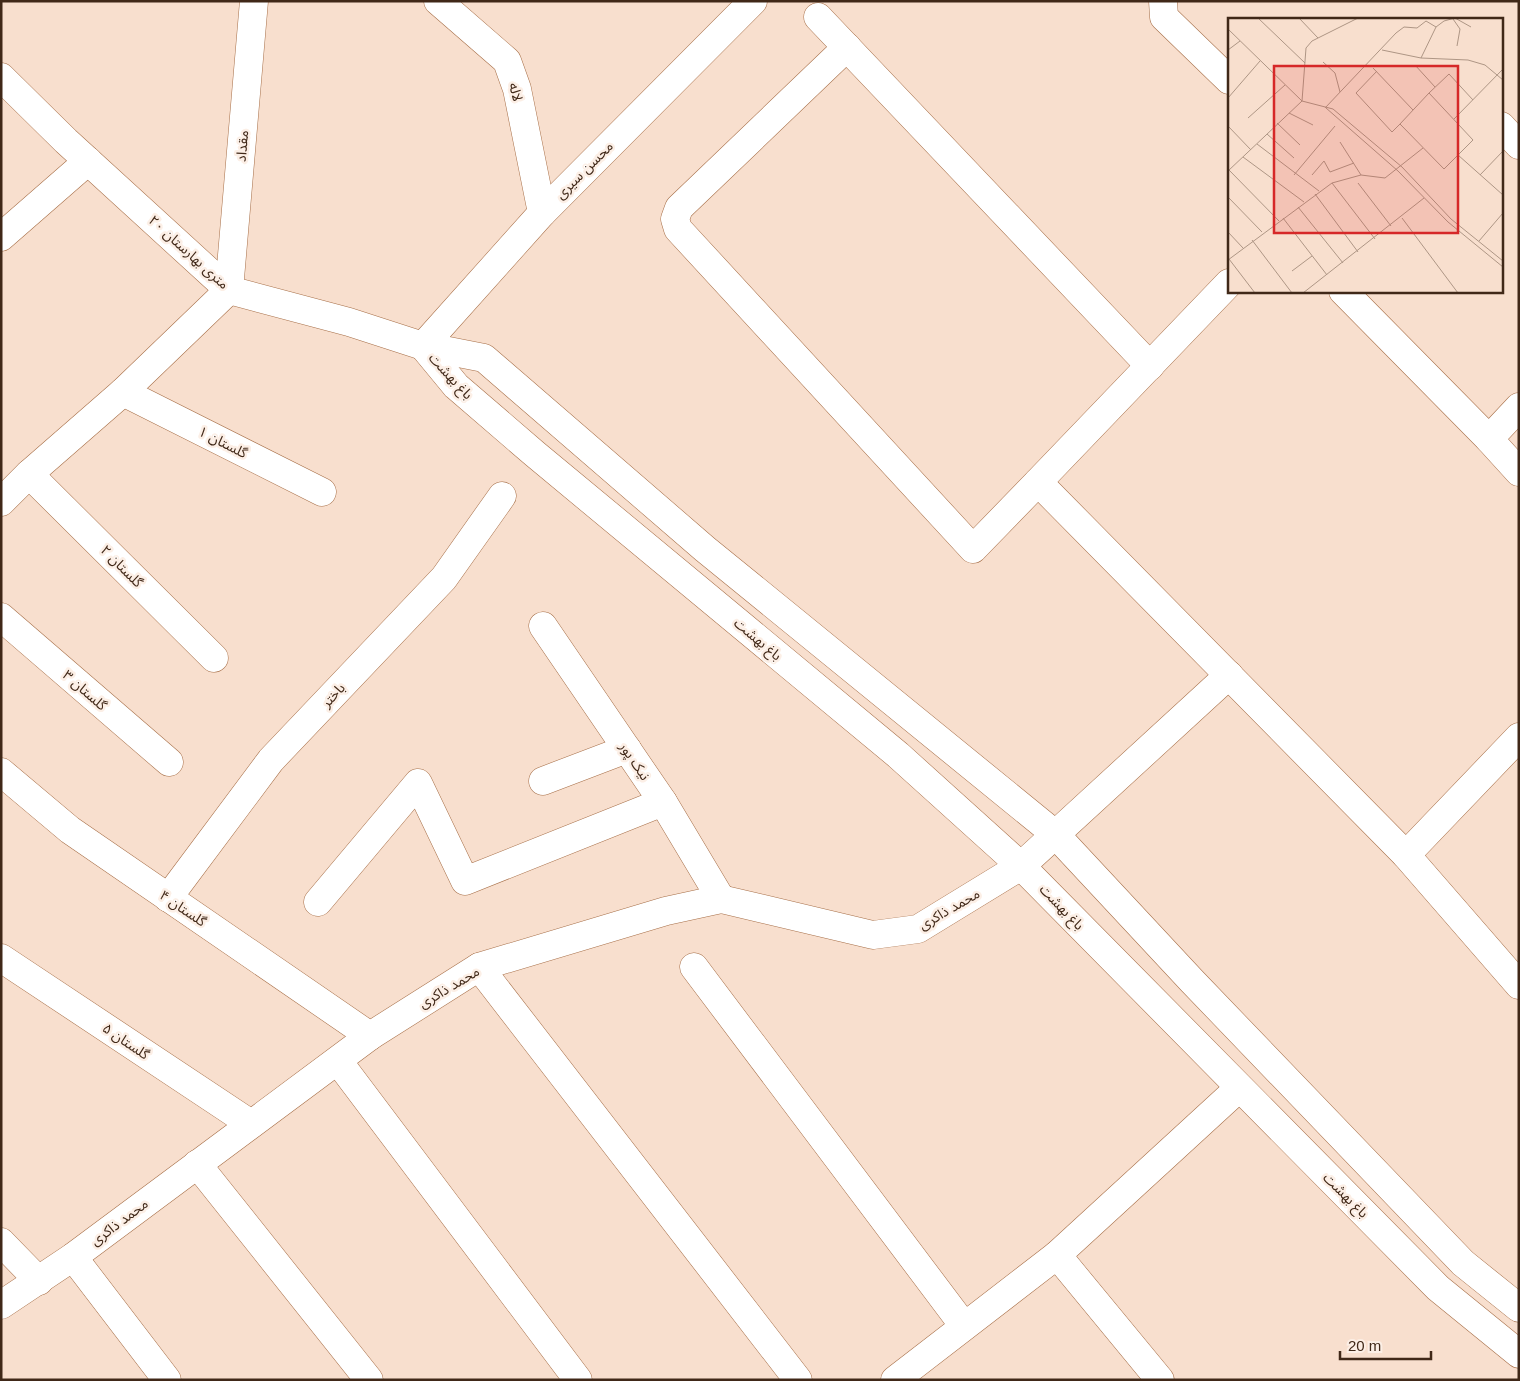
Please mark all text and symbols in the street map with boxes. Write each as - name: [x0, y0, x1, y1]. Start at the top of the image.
- inset map: [1228, 18, 1502, 292]
- street label: لاله: [506, 81, 526, 103]
- street label: مقداد: [233, 129, 251, 163]
- street label: محسن سیری: [552, 138, 617, 203]
- street label: ۲۰ متری بهارستان: [145, 212, 232, 293]
- street label: باغ بهشت: [424, 350, 476, 404]
- street label: گلستان ۱: [195, 423, 250, 462]
- street label: گلستان ۲: [97, 542, 146, 591]
- street label: باغ بهشت: [729, 615, 785, 666]
- street label: گلستان ۳: [59, 667, 110, 714]
- street label: باختر: [317, 680, 349, 712]
- street label: نیک پور: [614, 738, 654, 784]
- street label: باغ بهشت: [1034, 881, 1088, 935]
- street label: محمد ذاکری: [916, 885, 983, 934]
- street label: گلستان ۴: [156, 887, 210, 930]
- street label: محمد ذاکری: [416, 963, 483, 1012]
- street label: گلستان ۵: [99, 1020, 153, 1063]
- street label: باغ بهشت: [1318, 1169, 1372, 1223]
- street label: محمد ذاکری: [87, 1195, 151, 1250]
- scale bar: [1340, 1328, 1431, 1360]
- text: 20 m: [1348, 1337, 1381, 1354]

